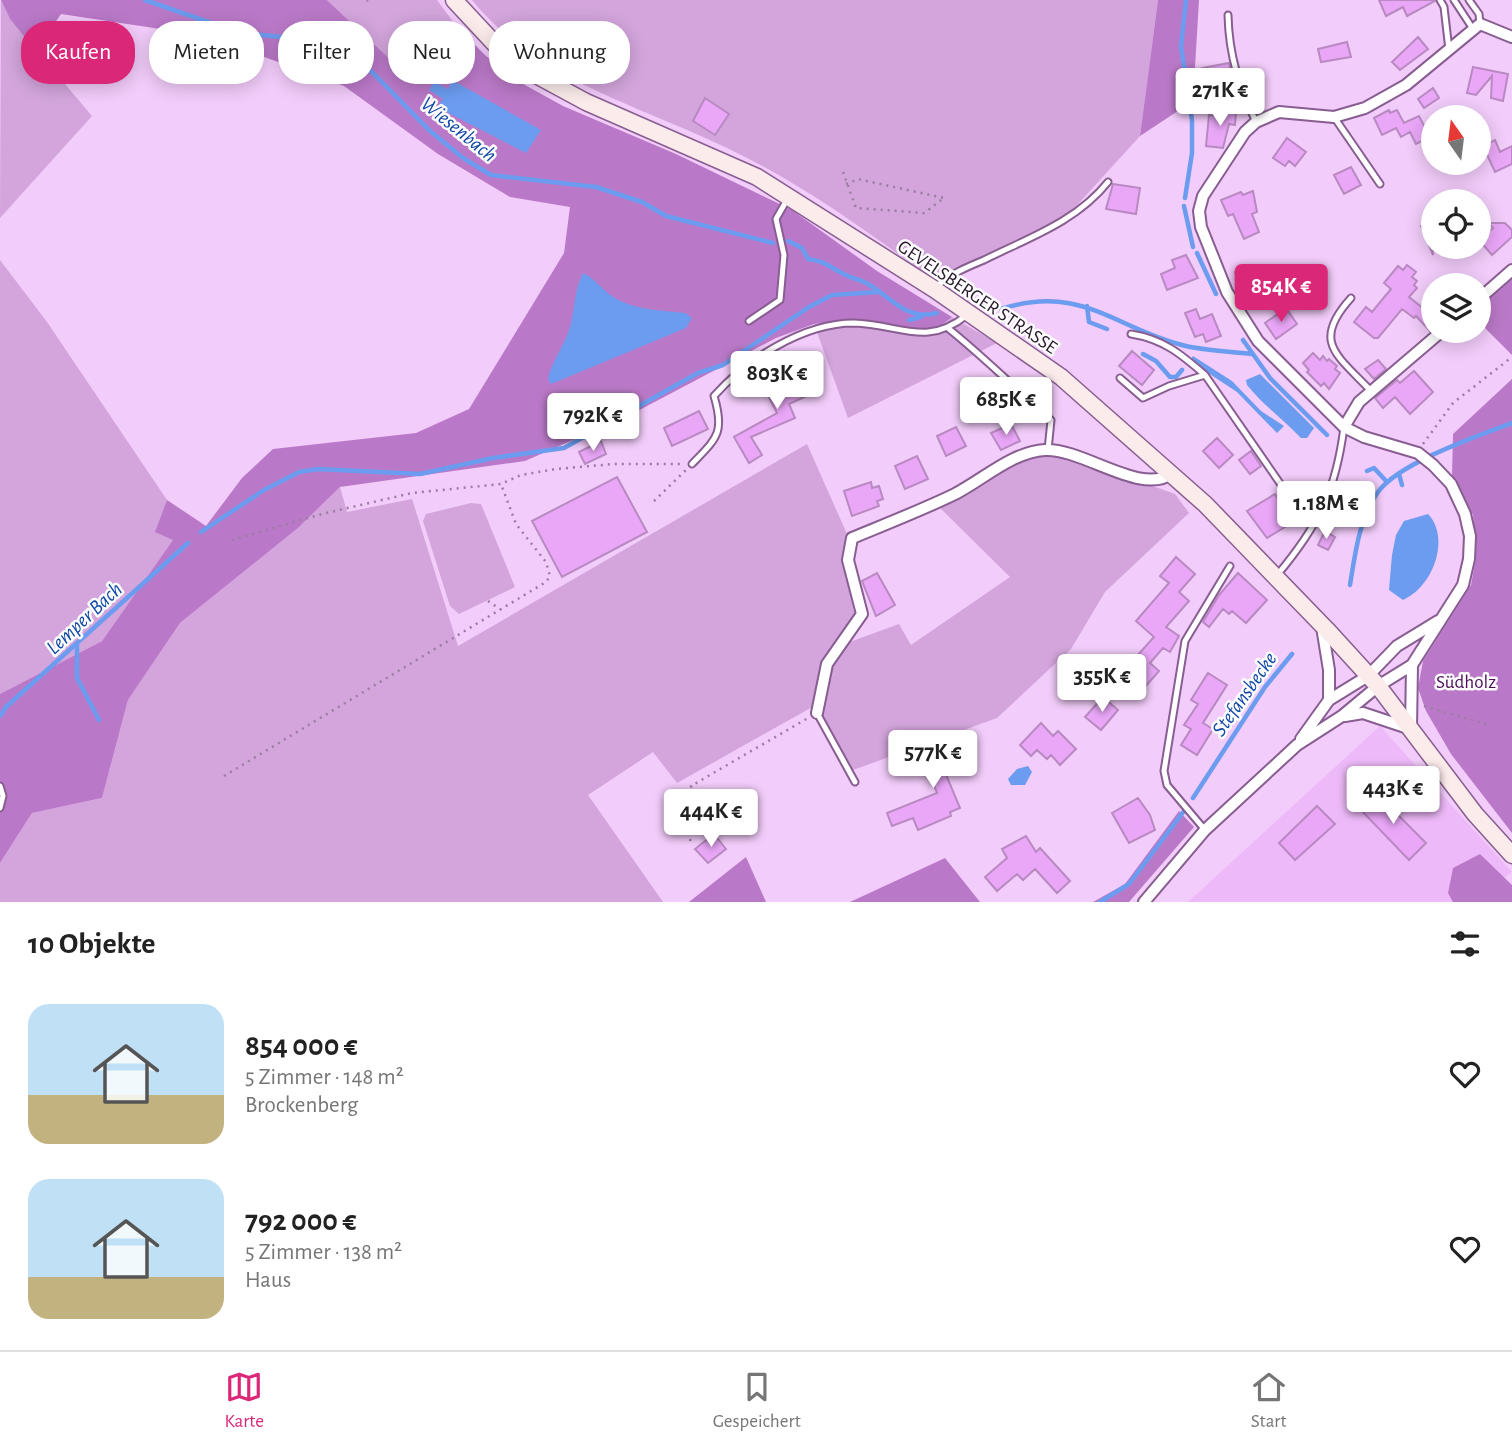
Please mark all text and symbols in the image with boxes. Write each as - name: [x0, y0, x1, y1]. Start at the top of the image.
- chip: Kaufen: [21, 21, 135, 84]
- chip: Mieten: [149, 21, 264, 84]
- chip: Filter: [278, 21, 374, 84]
- chip: Neu: [388, 21, 475, 84]
- chip: Wohnung: [489, 21, 630, 84]
- pin: 271K €: [1163, 68, 1277, 128]
- text: 271K €: [1192, 79, 1248, 102]
- water label: Wiesenbach: [417, 93, 500, 166]
- north arrow: [1421, 105, 1491, 175]
- map controls: [1421, 105, 1491, 343]
- button: locate: [1421, 189, 1491, 259]
- street label: GEVELSBERGER STRASSE: [894, 237, 1060, 358]
- pin: 854K €: [1224, 264, 1338, 324]
- button: layers: [1421, 273, 1491, 343]
- text: 854K €: [1251, 275, 1311, 298]
- pin: 803K €: [720, 352, 834, 411]
- text: 803K €: [747, 362, 807, 385]
- pin: 685K €: [949, 378, 1063, 437]
- text: 685K €: [976, 388, 1036, 411]
- pin: 792K €: [536, 393, 650, 453]
- text: 792K €: [563, 404, 623, 427]
- pin: 1.18M €: [1261, 482, 1391, 541]
- text: 1.18M €: [1293, 492, 1359, 515]
- water label: Lemper Bach: [43, 578, 127, 659]
- water label: Stefansbecke: [1208, 648, 1281, 740]
- pin: 355K €: [1045, 654, 1159, 714]
- text: 355K €: [1073, 665, 1131, 688]
- park label: Südholz: [1436, 673, 1496, 692]
- pin: 577K €: [876, 730, 990, 790]
- text: 577K €: [904, 741, 962, 764]
- pin: 443K €: [1336, 766, 1450, 826]
- text: 443K €: [1363, 777, 1423, 800]
- pin: 444K €: [654, 790, 768, 849]
- text: 444K €: [680, 800, 742, 823]
- icon: filters: [1446, 925, 1484, 963]
- text: 10 Objekte: [28, 929, 155, 959]
- text: 854 000 €: [245, 1031, 358, 1061]
- icon: home: [84, 1032, 168, 1116]
- icon: heart: [1446, 1055, 1484, 1093]
- text: 5 Zimmer · 148 m²: [245, 1066, 404, 1089]
- text: Brockenberg: [245, 1094, 358, 1117]
- text: 792 000 €: [245, 1206, 357, 1236]
- icon: home: [84, 1207, 168, 1291]
- icon: heart: [1446, 1230, 1484, 1268]
- text: 5 Zimmer · 138 m²: [245, 1241, 402, 1264]
- text: Haus: [245, 1269, 291, 1292]
- tab: Karte: [224, 1368, 264, 1433]
- tab: Gespeichert: [713, 1368, 801, 1433]
- tab: Start: [1250, 1368, 1288, 1433]

